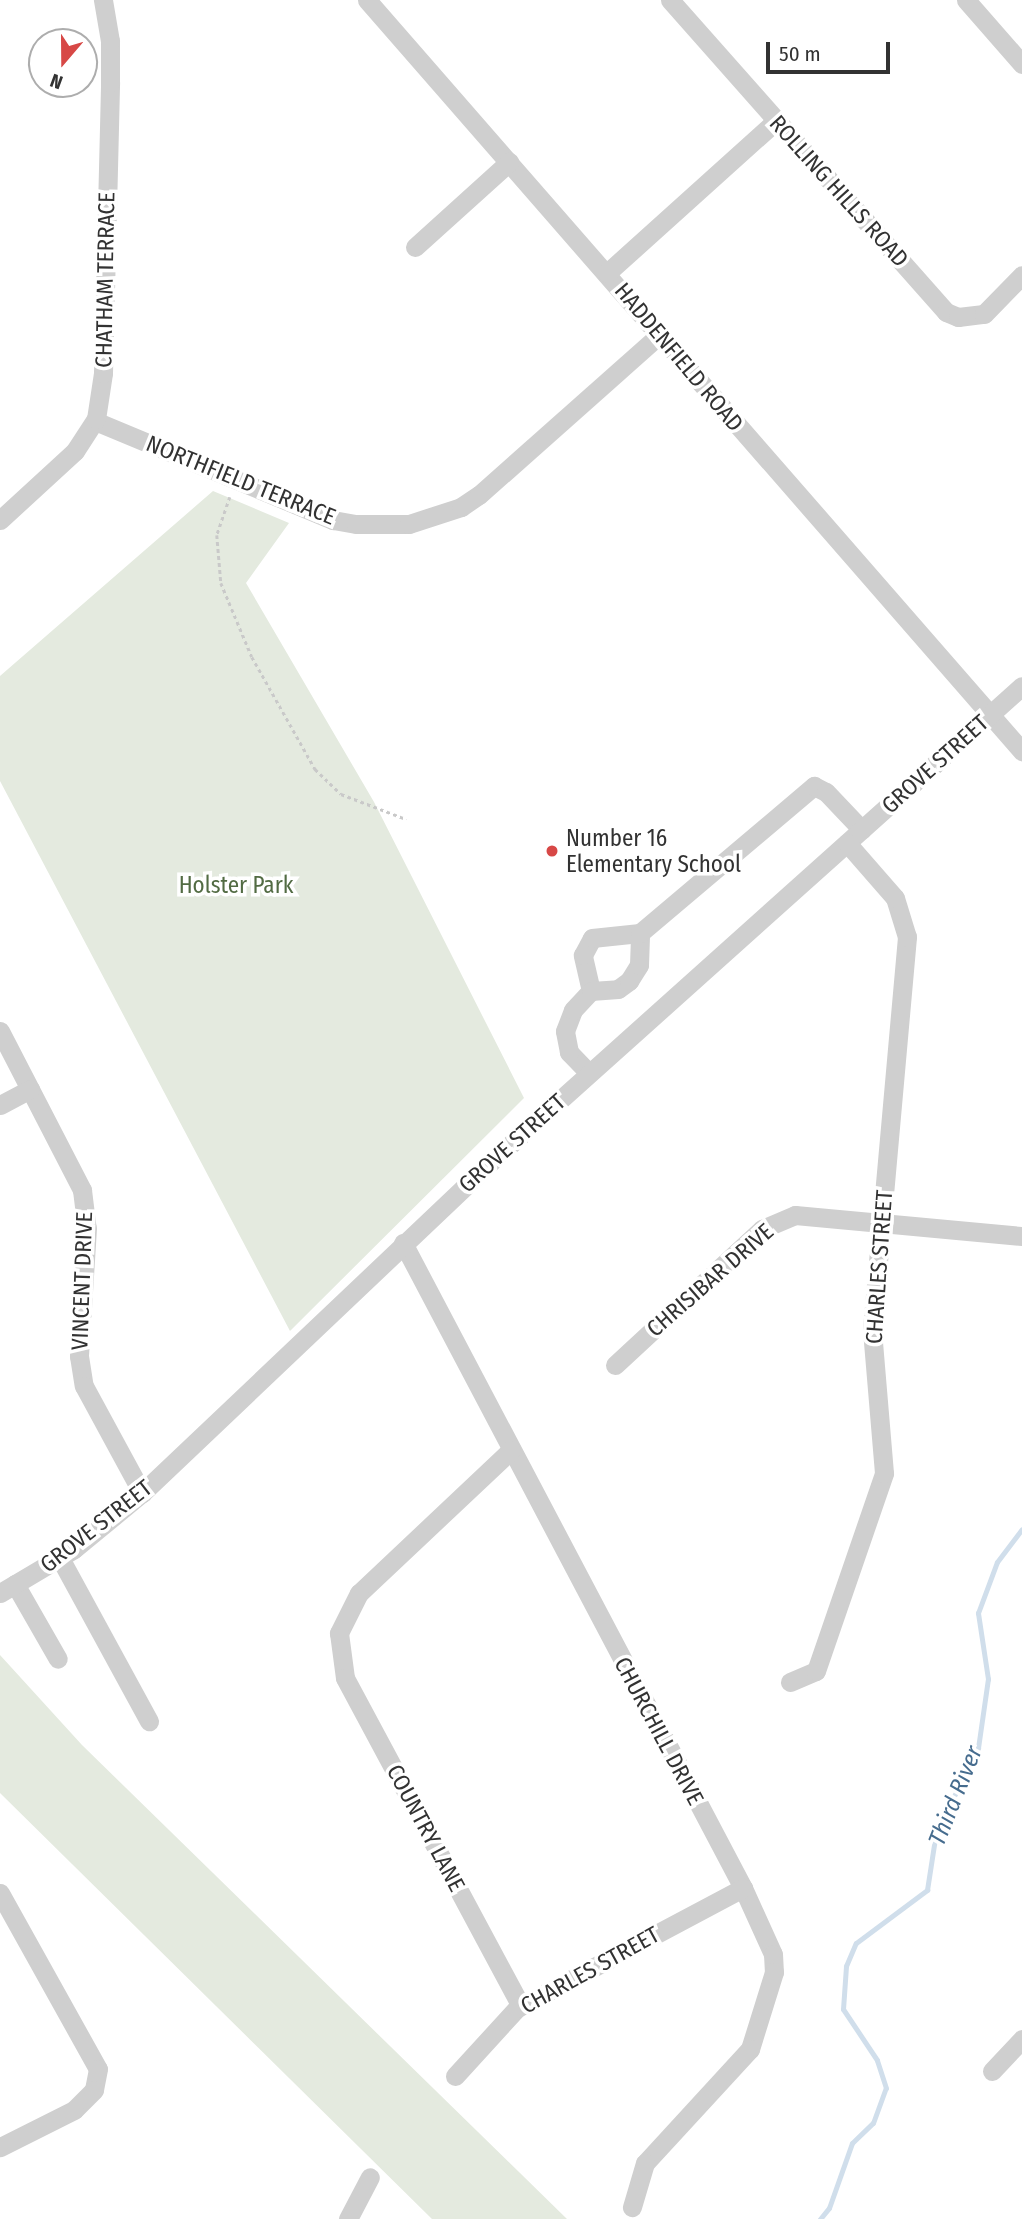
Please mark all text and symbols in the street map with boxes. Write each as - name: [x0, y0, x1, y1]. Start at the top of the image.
- north arrow: [28, 28, 98, 98]
- scale bar: [770, 28, 894, 72]
- text: 50 m: [779, 41, 821, 67]
- text: N: [47, 69, 66, 94]
- street label: ROLLING HILLS ROAD: [764, 109, 914, 273]
- street label: CHATHAM TERRACE: [90, 192, 120, 368]
- street label: HADDENFIELD ROAD: [609, 277, 749, 437]
- street label: NORTHFIELD TERRACE: [142, 429, 340, 531]
- street label: GROVE STREET: [876, 709, 994, 819]
- place label: Number 16 Elementary School: [566, 824, 741, 878]
- marker: Number 16 Elementary School: [544, 843, 560, 859]
- park label: Holster Park: [179, 871, 293, 899]
- street label: GROVE STREET: [453, 1088, 571, 1198]
- street label: CHARLES STREET: [860, 1189, 898, 1345]
- street label: VINCENT DRIVE: [66, 1211, 98, 1351]
- street label: CHRISIBAR DRIVE: [641, 1218, 779, 1342]
- street label: GROVE STREET: [35, 1474, 157, 1578]
- street label: CHURCHILL DRIVE: [608, 1652, 710, 1810]
- water label: Third River: [923, 1742, 989, 1850]
- street label: COUNTRY LANE: [381, 1760, 471, 1896]
- street label: CHARLES STREET: [516, 1921, 664, 2019]

